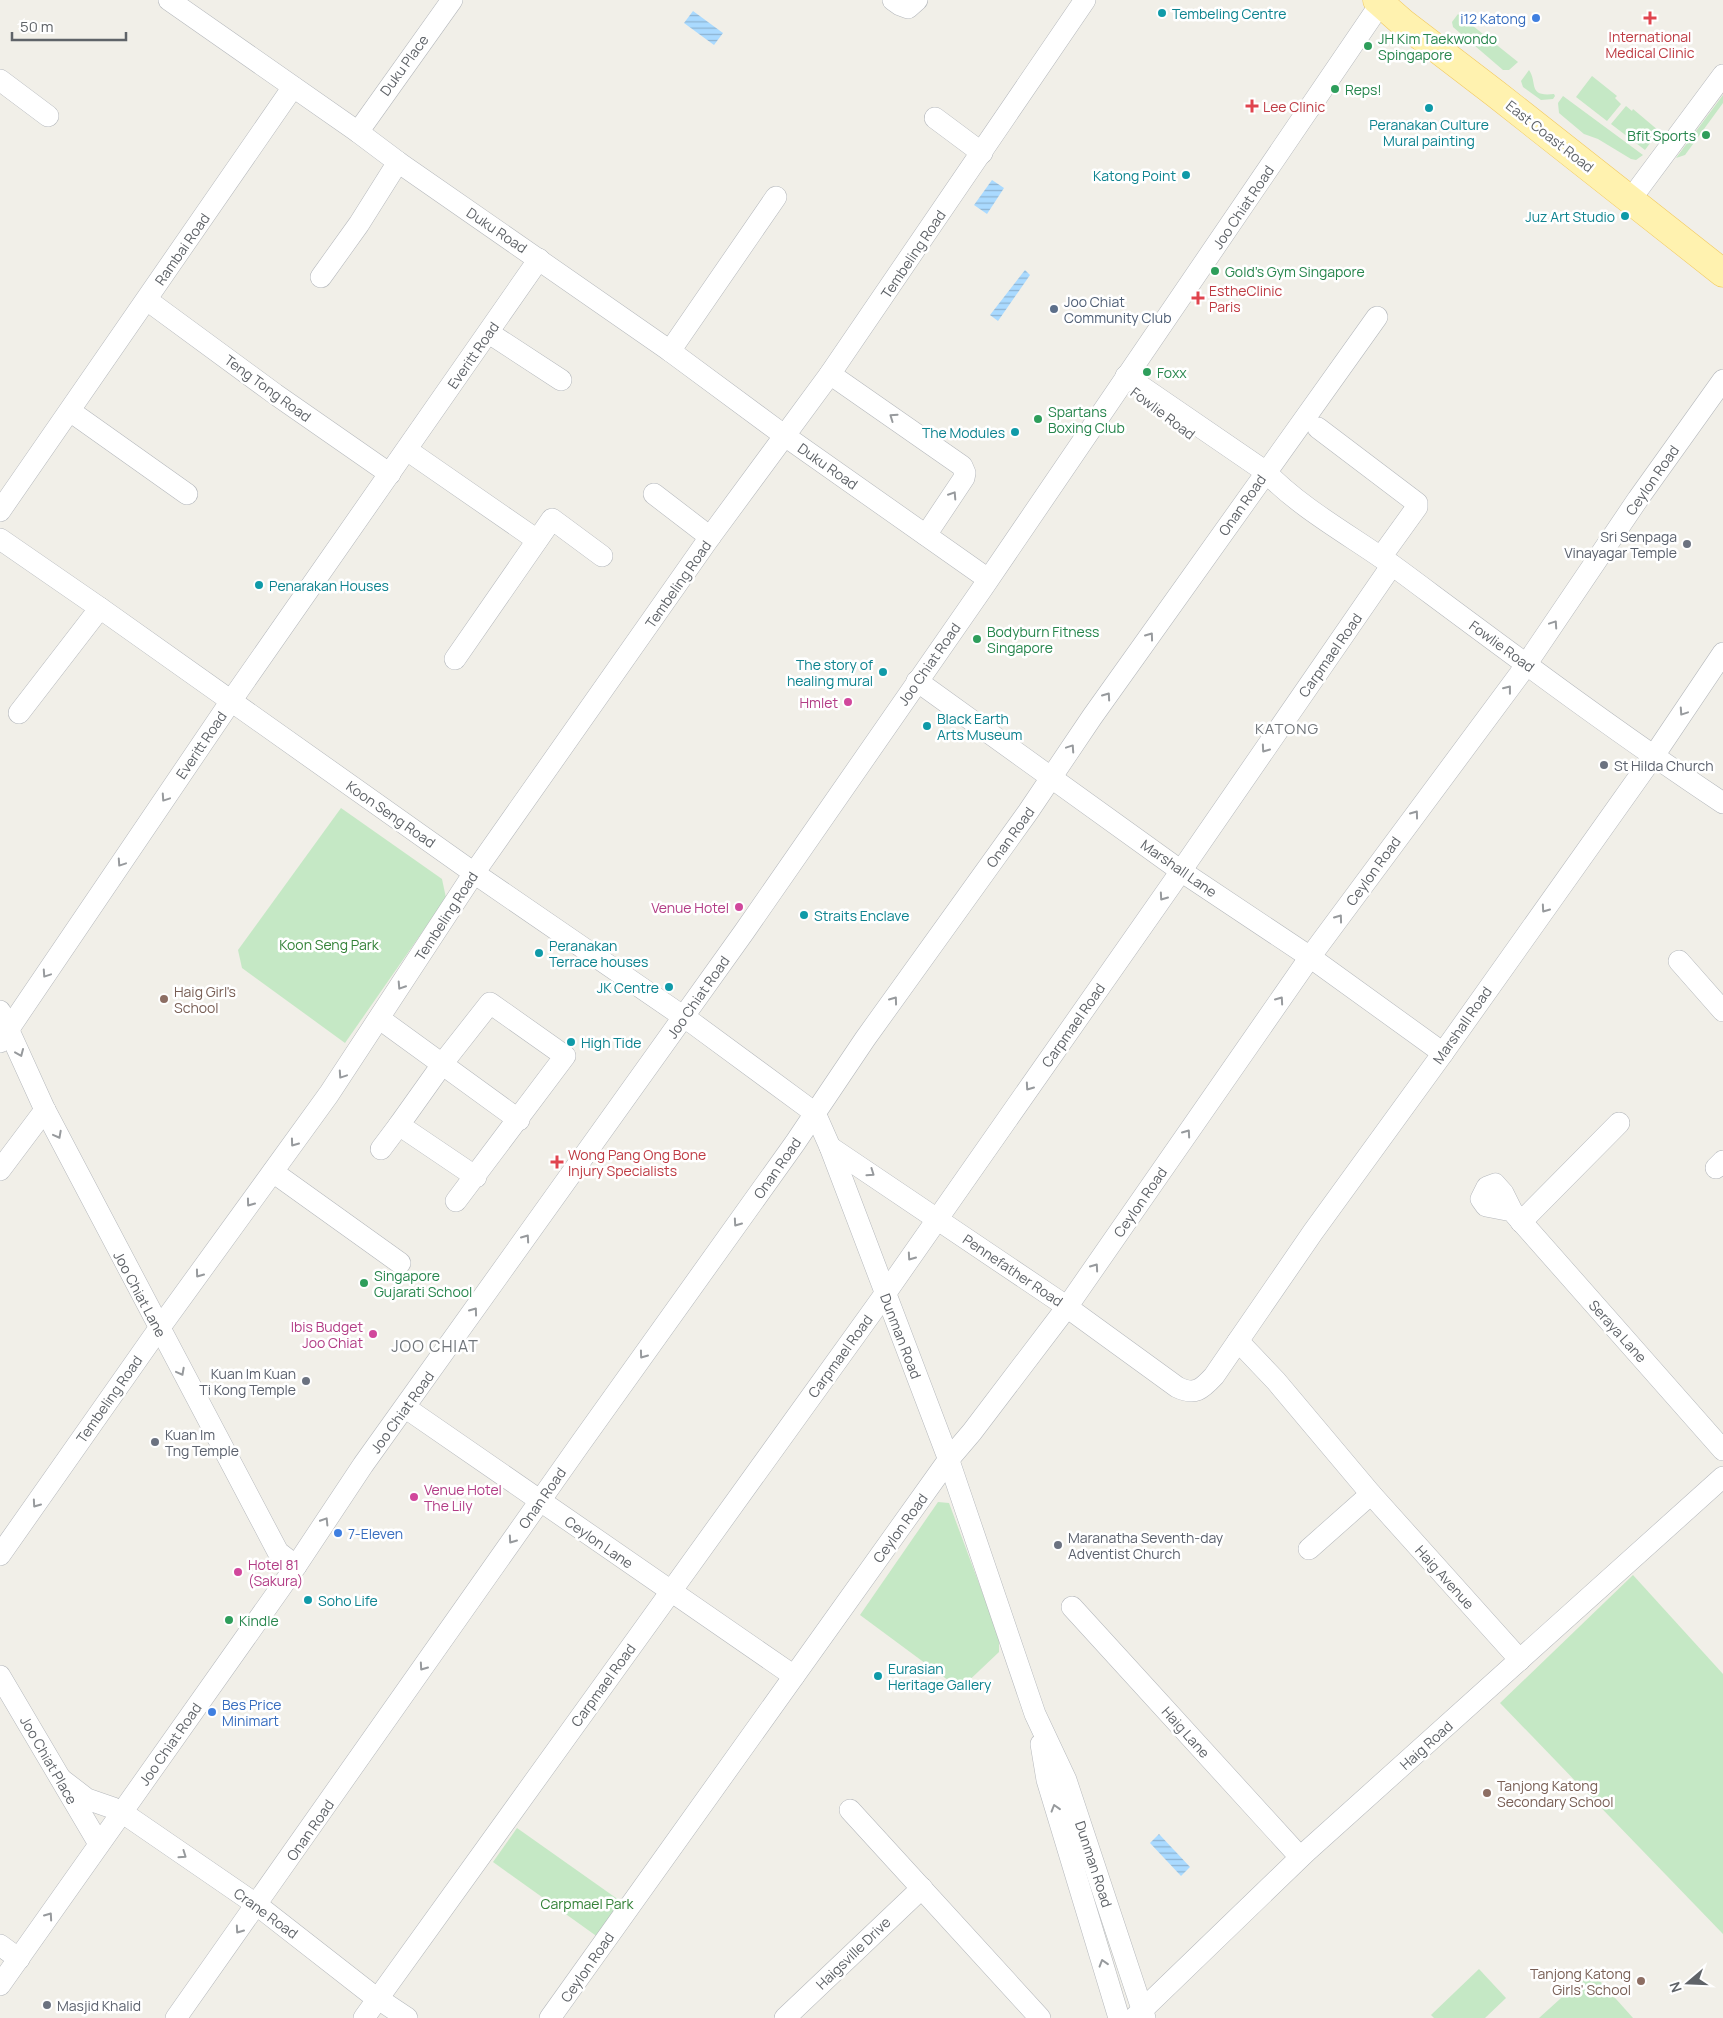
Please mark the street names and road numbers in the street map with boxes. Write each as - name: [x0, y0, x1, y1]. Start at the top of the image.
- street label: Duku Place: [375, 31, 433, 99]
- street label: East Coast Road: [1502, 96, 1598, 176]
- street label: Joo Chiat Road: [1208, 162, 1278, 252]
- street label: Duku Road: [463, 203, 531, 257]
- street label: Tembeling Road: [876, 206, 950, 302]
- street label: Rambai Road: [150, 209, 214, 289]
- street label: Everitt Road: [443, 318, 503, 392]
- street label: Teng Tong Road: [221, 350, 315, 426]
- street label: Fowlie Road: [1127, 382, 1199, 444]
- street label: Duku Road: [794, 438, 862, 494]
- street label: Ceylon Road: [1621, 441, 1683, 519]
- street label: Onan Road: [1214, 471, 1270, 539]
- street label: Tembeling Road: [641, 536, 715, 632]
- street label: Carpmael Road: [1294, 609, 1366, 701]
- street label: Fowlie Road: [1466, 616, 1538, 676]
- street label: Joo Chiat Road: [893, 619, 965, 709]
- street label: Everitt Road: [171, 707, 231, 783]
- street label: Koon Seng Road: [343, 776, 439, 852]
- street label: Onan Road: [982, 803, 1038, 871]
- street label: Ceylon Road: [1341, 833, 1405, 909]
- street label: Marshall Lane: [1137, 835, 1221, 901]
- street label: Tembeling Road: [410, 868, 482, 964]
- street label: Joo Chiat Road: [662, 952, 734, 1042]
- street label: Carpmael Road: [1037, 979, 1109, 1071]
- street label: Marshall Road: [1428, 983, 1496, 1067]
- street label: Onan Road: [749, 1134, 805, 1202]
- street label: Ceylon Road: [1109, 1163, 1171, 1241]
- street label: Pennefather Road: [959, 1229, 1067, 1311]
- street label: Joo Chiat Lane: [109, 1248, 171, 1340]
- street label: Dunman Road: [876, 1291, 926, 1381]
- street label: Seraya Lane: [1585, 1296, 1651, 1366]
- street label: Carpmael Road: [803, 1311, 877, 1401]
- street label: Tembeling Road: [72, 1351, 146, 1447]
- street label: Joo Chiat Road: [366, 1367, 438, 1457]
- street label: Onan Road: [514, 1464, 570, 1532]
- street label: Ceylon Road: [868, 1490, 932, 1566]
- street label: Ceylon Lane: [561, 1511, 637, 1573]
- street label: Haig Avenue: [1411, 1541, 1479, 1613]
- street label: Carpmael Road: [566, 1640, 640, 1730]
- street label: Joo Chiat Road: [134, 1699, 206, 1789]
- street label: Haig Lane: [1158, 1702, 1214, 1762]
- street label: Joo Chiat Place: [16, 1712, 82, 1808]
- street label: Haig Road: [1396, 1716, 1456, 1774]
- street label: Onan Road: [282, 1796, 338, 1864]
- street label: Dunman Road: [1071, 1818, 1117, 1910]
- street label: Crane Road: [230, 1883, 302, 1943]
- street label: Haigsville Drive: [812, 1913, 894, 1993]
- street label: Ceylon Road: [556, 1928, 618, 2006]

